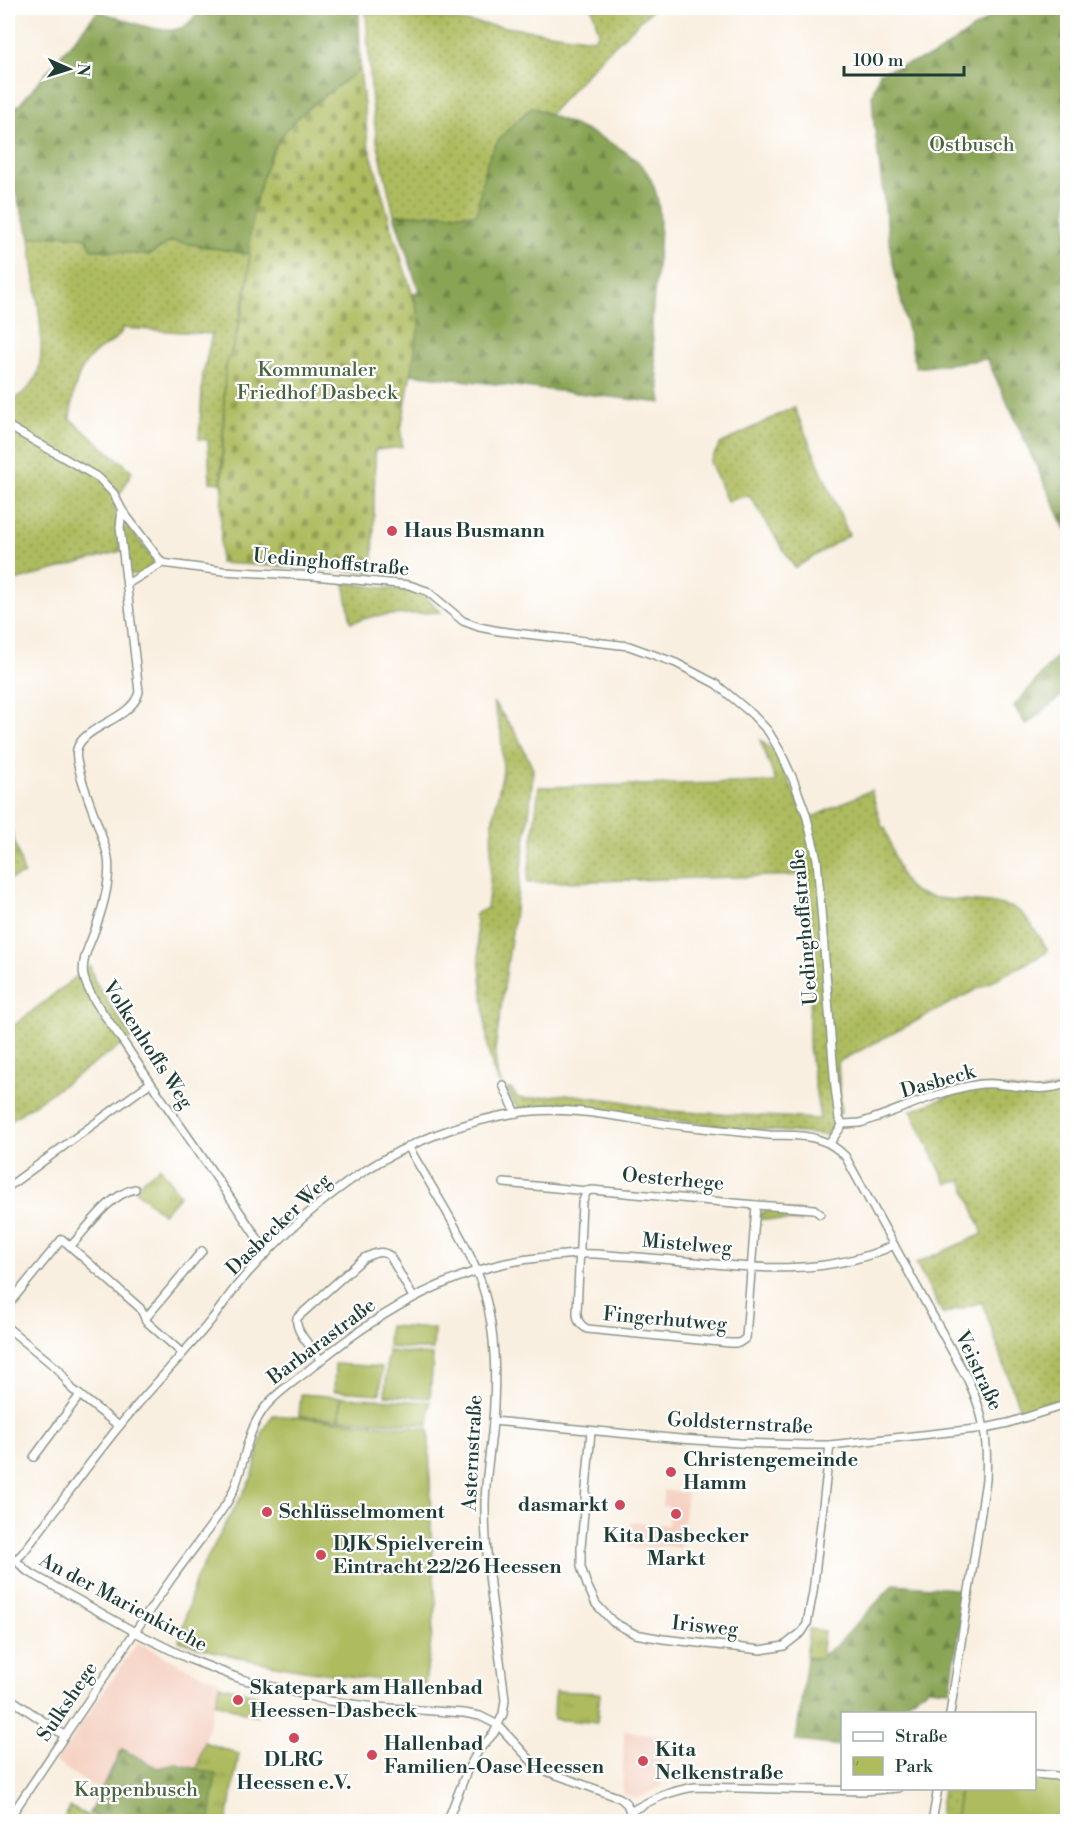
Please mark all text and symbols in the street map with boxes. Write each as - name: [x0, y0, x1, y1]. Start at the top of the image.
- north arrow: [39, 39, 99, 99]
- scale bar: [844, 39, 964, 77]
- text: 100 m: [853, 49, 904, 72]
- text: N: [73, 63, 93, 77]
- park label: Ostbusch: [929, 133, 1015, 158]
- park label: Kommunaler Friedhof Dasbeck: [237, 358, 399, 406]
- place label: Haus Busmann: [404, 519, 546, 544]
- marker: Haus Busmann: [385, 524, 399, 538]
- street label: Uedinghoffstraße: [252, 544, 410, 582]
- street label: Uedinghoffstraße: [786, 848, 824, 1006]
- street label: Volkenhoffs Weg: [96, 975, 198, 1114]
- street label: Dasbeck: [898, 1059, 980, 1105]
- street label: Oesterhege: [621, 1163, 725, 1197]
- street label: Dasbecker Weg: [221, 1168, 337, 1281]
- street label: Mistelweg: [641, 1229, 734, 1261]
- street label: Barbarastraße: [262, 1293, 381, 1391]
- street label: Fingerhutweg: [602, 1302, 729, 1338]
- street label: Veistraße: [948, 1326, 1007, 1415]
- street label: Asternstraße: [457, 1394, 489, 1513]
- street label: Goldsternstraße: [666, 1408, 814, 1440]
- place label: Christengemeinde Hamm: [683, 1448, 859, 1496]
- marker: Christengemeinde Hamm: [664, 1465, 678, 1479]
- place label: dasmarkt: [518, 1493, 609, 1518]
- marker: dasmarkt: [613, 1498, 627, 1512]
- place label: Schlüsselmoment: [279, 1500, 446, 1525]
- marker: Schlüsselmoment: [260, 1505, 274, 1519]
- marker: Kita Dasbecker Markt: [669, 1507, 683, 1521]
- place label: Kita Dasbecker Markt: [603, 1524, 749, 1572]
- place label: DJK Spielverein Eintracht 22/26 Heessen: [333, 1532, 562, 1580]
- street label: An der Marienkirche: [34, 1548, 211, 1658]
- marker: DJK Spielverein Eintracht 22/26 Heessen: [314, 1548, 328, 1562]
- street label: Irisweg: [671, 1611, 740, 1643]
- street label: Sulkshege: [32, 1657, 104, 1747]
- place label: Skatepark am Hallenbad Heessen-Dasbeck: [250, 1676, 484, 1724]
- marker: Skatepark am Hallenbad Heessen-Dasbeck: [231, 1693, 245, 1707]
- legend: [841, 1712, 1036, 1790]
- text: Straße: [895, 1725, 948, 1748]
- marker: DLRG Heessen e.V.: [287, 1731, 301, 1745]
- place label: Hallenbad Familien-Oase Heessen: [384, 1732, 605, 1780]
- place label: Kita Nelkenstraße: [655, 1738, 784, 1786]
- place label: DLRG Heessen e.V.: [237, 1748, 351, 1796]
- marker: Hallenbad Familien-Oase Heessen: [365, 1748, 379, 1762]
- marker: Kita Nelkenstraße: [636, 1754, 650, 1768]
- text: Park: [895, 1755, 934, 1778]
- park label: Kappenbusch: [74, 1778, 198, 1803]

